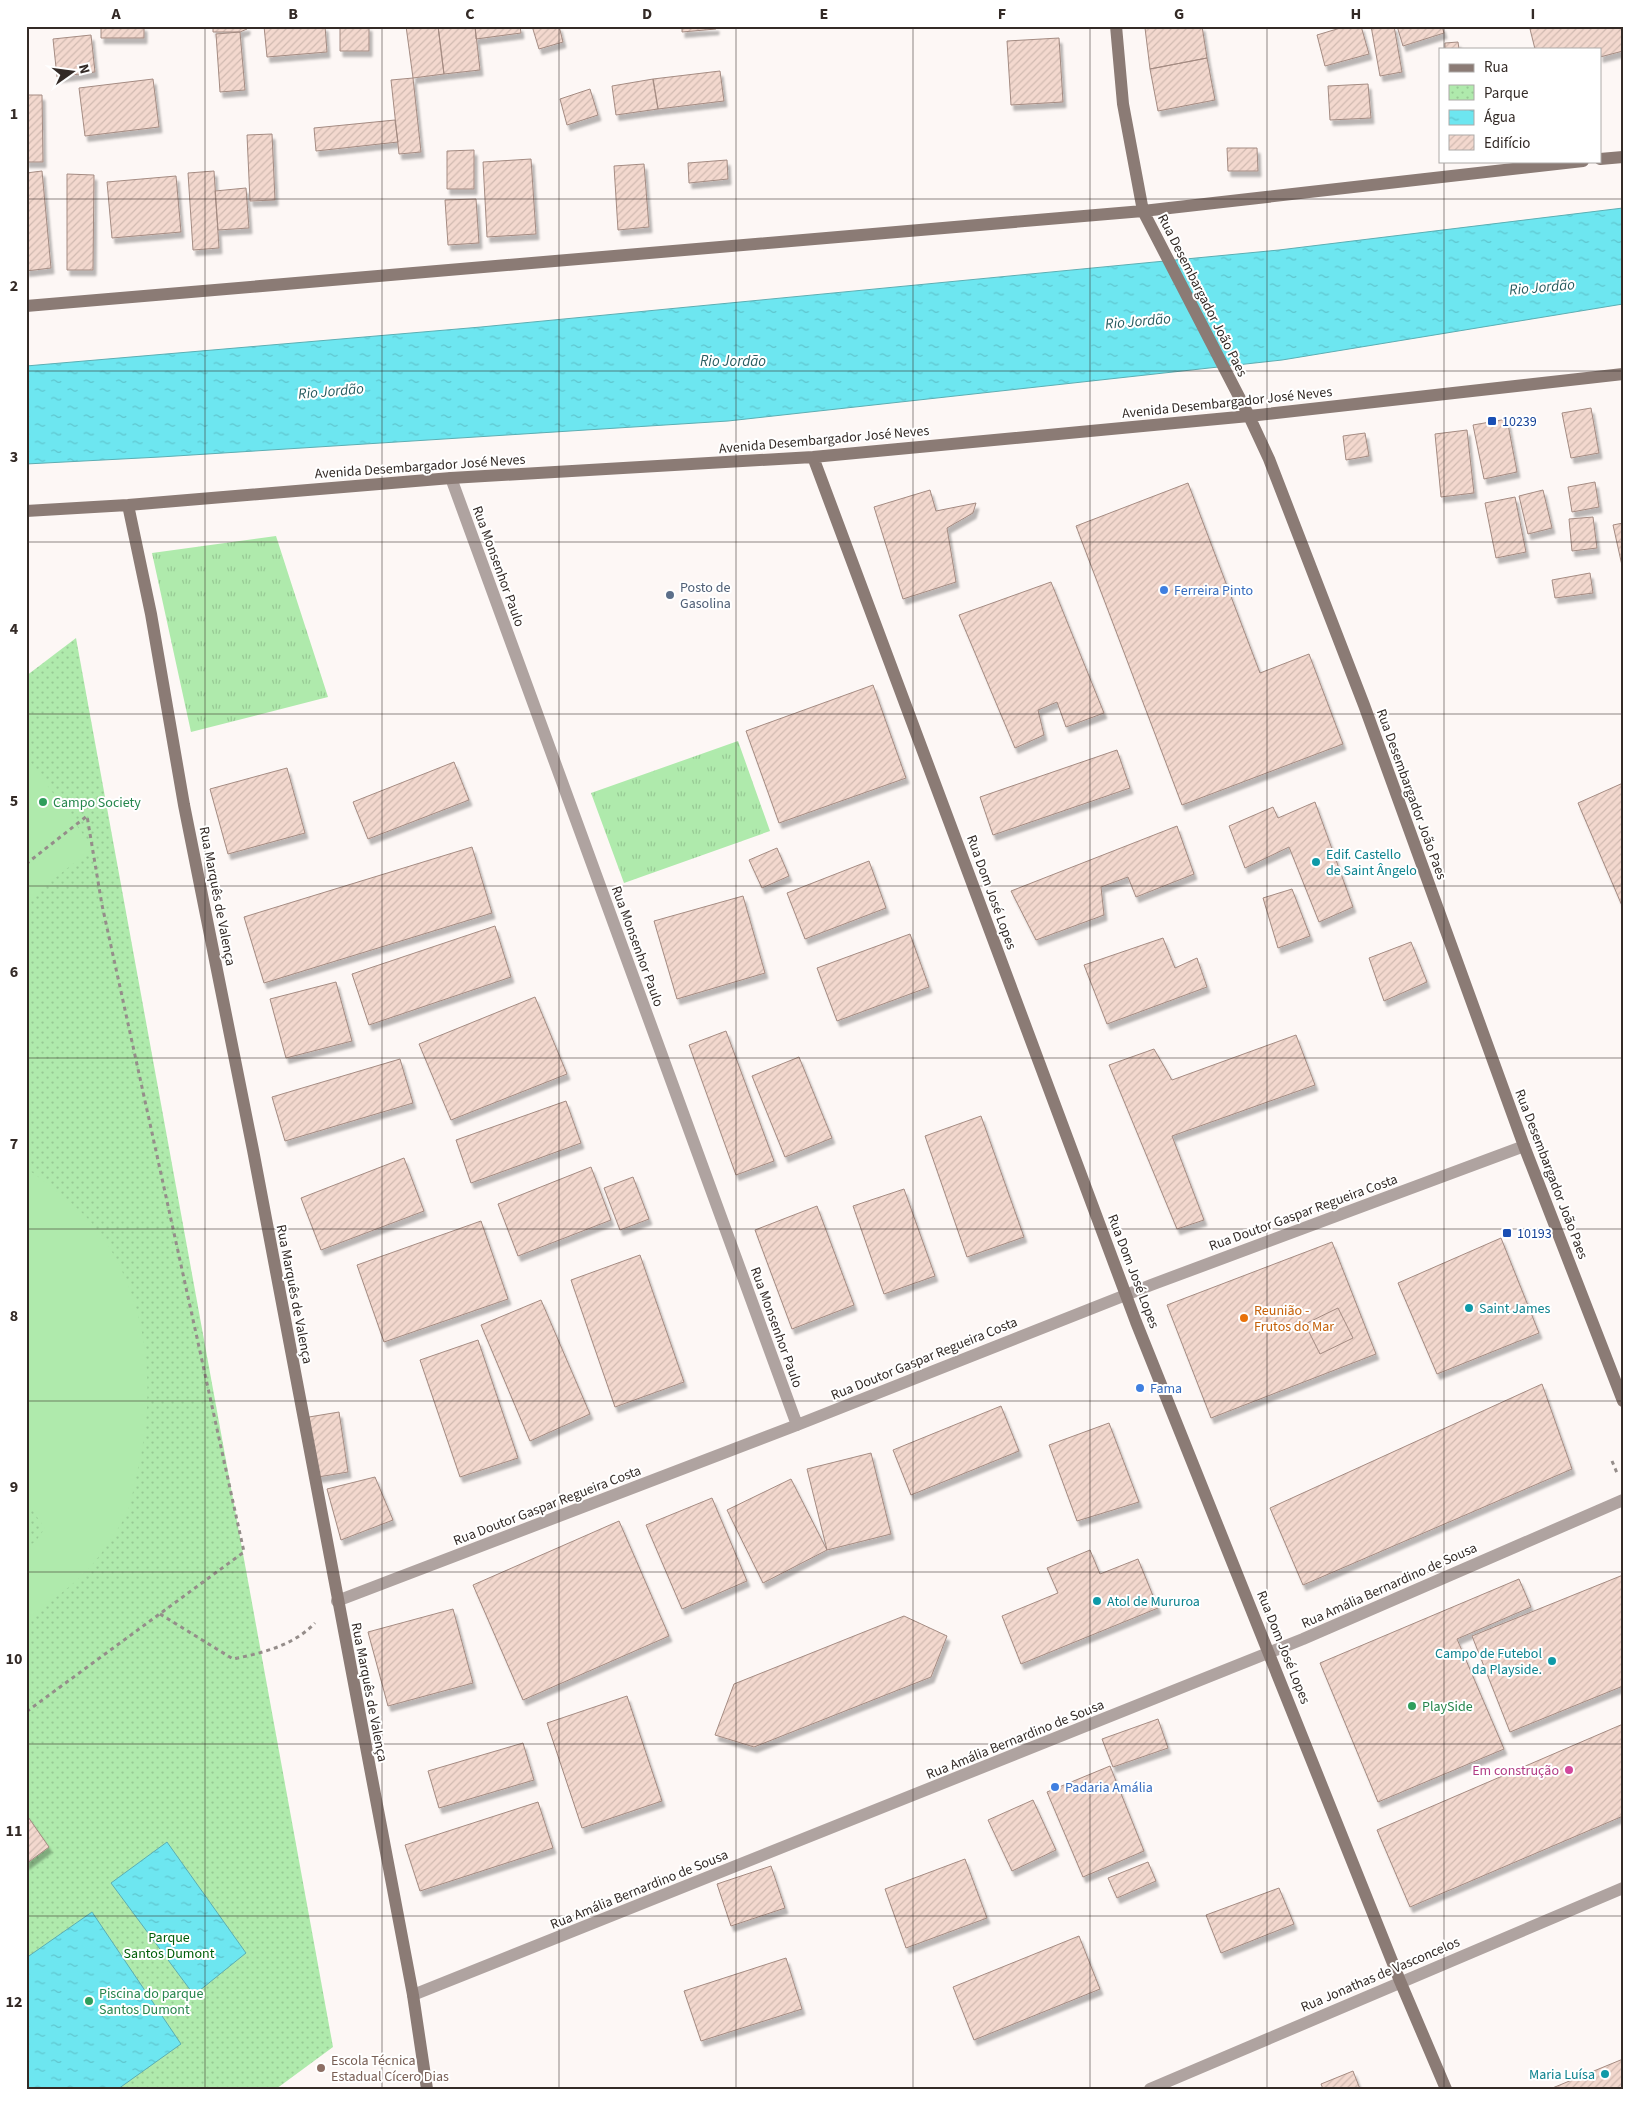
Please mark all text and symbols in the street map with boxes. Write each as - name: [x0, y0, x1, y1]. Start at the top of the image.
- text: A: [110, 3, 121, 25]
- text: B: [288, 3, 298, 25]
- text: C: [465, 3, 475, 25]
- text: D: [642, 3, 652, 25]
- text: E: [820, 3, 828, 25]
- text: F: [998, 3, 1006, 25]
- text: G: [1174, 3, 1184, 25]
- text: H: [1351, 3, 1361, 25]
- text: I: [1531, 3, 1535, 25]
- north arrow: [48, 48, 98, 98]
- legend: [1439, 48, 1602, 162]
- text: Rua: [1484, 57, 1508, 78]
- text: N: [73, 62, 94, 76]
- text: Parque: [1484, 83, 1528, 104]
- text: 1: [10, 103, 18, 125]
- text: Água: [1484, 107, 1515, 128]
- text: Edifício: [1484, 133, 1531, 154]
- street label: Rua Desembargador João Paes: [1152, 211, 1252, 380]
- water label: Rio Jordão: [1508, 274, 1576, 301]
- text: 2: [10, 275, 18, 297]
- water label: Rio Jordão: [1104, 308, 1172, 335]
- water label: Rio Jordão: [700, 351, 766, 372]
- water label: Rio Jordão: [297, 378, 365, 405]
- street label: Avenida Desembargador José Neves: [1121, 382, 1333, 424]
- place label: 10239: [1502, 412, 1537, 432]
- marker: 10239: [1486, 415, 1498, 427]
- street label: Avenida Desembargador José Neves: [718, 421, 930, 459]
- text: 3: [10, 446, 18, 468]
- street label: Avenida Desembargador José Neves: [314, 450, 526, 484]
- street label: Rua Monsenhor Paulo: [467, 503, 529, 630]
- place label: Posto de Gasolina: [680, 578, 731, 614]
- place label: Ferreira Pinto: [1174, 581, 1253, 601]
- marker: Ferreira Pinto: [1158, 584, 1170, 596]
- marker: Posto de Gasolina: [664, 589, 676, 601]
- text: 4: [10, 618, 19, 640]
- street label: Rua Desembargador João Paes: [1371, 706, 1451, 883]
- text: 5: [10, 790, 18, 812]
- place label: Campo Society: [53, 793, 141, 813]
- marker: Campo Society: [37, 796, 49, 808]
- street label: Rua Marquês de Valença: [194, 825, 240, 967]
- street label: Rua Dom José Lopes: [961, 832, 1021, 953]
- place label: Edif. Castello de Saint Ângelo: [1326, 845, 1417, 881]
- marker: Edif. Castello de Saint Ângelo: [1310, 856, 1322, 868]
- street label: Rua Monsenhor Paulo: [606, 883, 668, 1010]
- text: 6: [10, 961, 18, 983]
- street label: Rua Desembargador João Paes: [1509, 1087, 1593, 1262]
- text: 7: [10, 1133, 18, 1155]
- street label: Rua Doutor Gaspar Regueira Costa: [1206, 1169, 1401, 1256]
- street label: Rua Dom José Lopes: [1102, 1211, 1164, 1331]
- street label: Rua Marquês de Valença: [271, 1223, 317, 1365]
- place label: 10193: [1517, 1224, 1552, 1244]
- marker: 10193: [1501, 1227, 1513, 1239]
- street label: Rua Monsenhor Paulo: [745, 1264, 807, 1391]
- place label: Saint James: [1479, 1299, 1550, 1319]
- place label: Reunião - Frutos do Mar: [1254, 1301, 1334, 1337]
- marker: Saint James: [1463, 1302, 1475, 1314]
- text: 8: [10, 1305, 18, 1327]
- street label: Rua Doutor Gaspar Regueira Costa: [828, 1312, 1021, 1406]
- marker: Reunião - Frutos do Mar: [1238, 1312, 1250, 1324]
- place label: Fama: [1150, 1379, 1182, 1399]
- marker: Fama: [1134, 1382, 1146, 1394]
- street label: Rua Doutor Gaspar Regueira Costa: [451, 1461, 644, 1551]
- text: 9: [10, 1476, 18, 1498]
- street label: Rua Amália Bernardino de Sousa: [1298, 1538, 1480, 1634]
- street label: Rua Dom José Lopes: [1251, 1588, 1315, 1707]
- place label: Atol de Mururoa: [1107, 1592, 1200, 1612]
- marker: Atol de Mururoa: [1091, 1595, 1103, 1607]
- street label: Rua Marquês de Valença: [346, 1621, 392, 1763]
- place label: Campo de Futebol da Playside.: [1435, 1644, 1542, 1680]
- text: 10: [6, 1648, 22, 1670]
- marker: Campo de Futebol da Playside.: [1546, 1655, 1558, 1667]
- street label: Rua Amália Bernardino de Sousa: [923, 1695, 1107, 1785]
- place label: PlaySide: [1422, 1697, 1473, 1717]
- marker: PlaySide: [1406, 1700, 1418, 1712]
- place label: Em construção: [1472, 1761, 1559, 1781]
- marker: Em construção: [1563, 1764, 1575, 1776]
- place label: Padaria Amália: [1065, 1778, 1153, 1798]
- marker: Padaria Amália: [1049, 1781, 1061, 1793]
- text: 11: [6, 1820, 22, 1842]
- street label: Rua Amália Bernardino de Sousa: [547, 1845, 731, 1935]
- park label: Parque Santos Dumont: [124, 1928, 215, 1964]
- street label: Rua Jonathas de Vasconcelos: [1298, 1932, 1463, 2018]
- place label: Piscina do parque Santos Dumont: [99, 1984, 203, 2020]
- text: 12: [6, 1991, 22, 2013]
- marker: Piscina do parque Santos Dumont: [83, 1995, 95, 2007]
- place label: Escola Técnica Estadual Cícero Dias: [331, 2051, 449, 2087]
- marker: Escola Técnica Estadual Cícero Dias: [315, 2062, 327, 2074]
- place label: Maria Luísa: [1529, 2065, 1595, 2085]
- marker: Maria Luísa: [1599, 2068, 1611, 2080]

